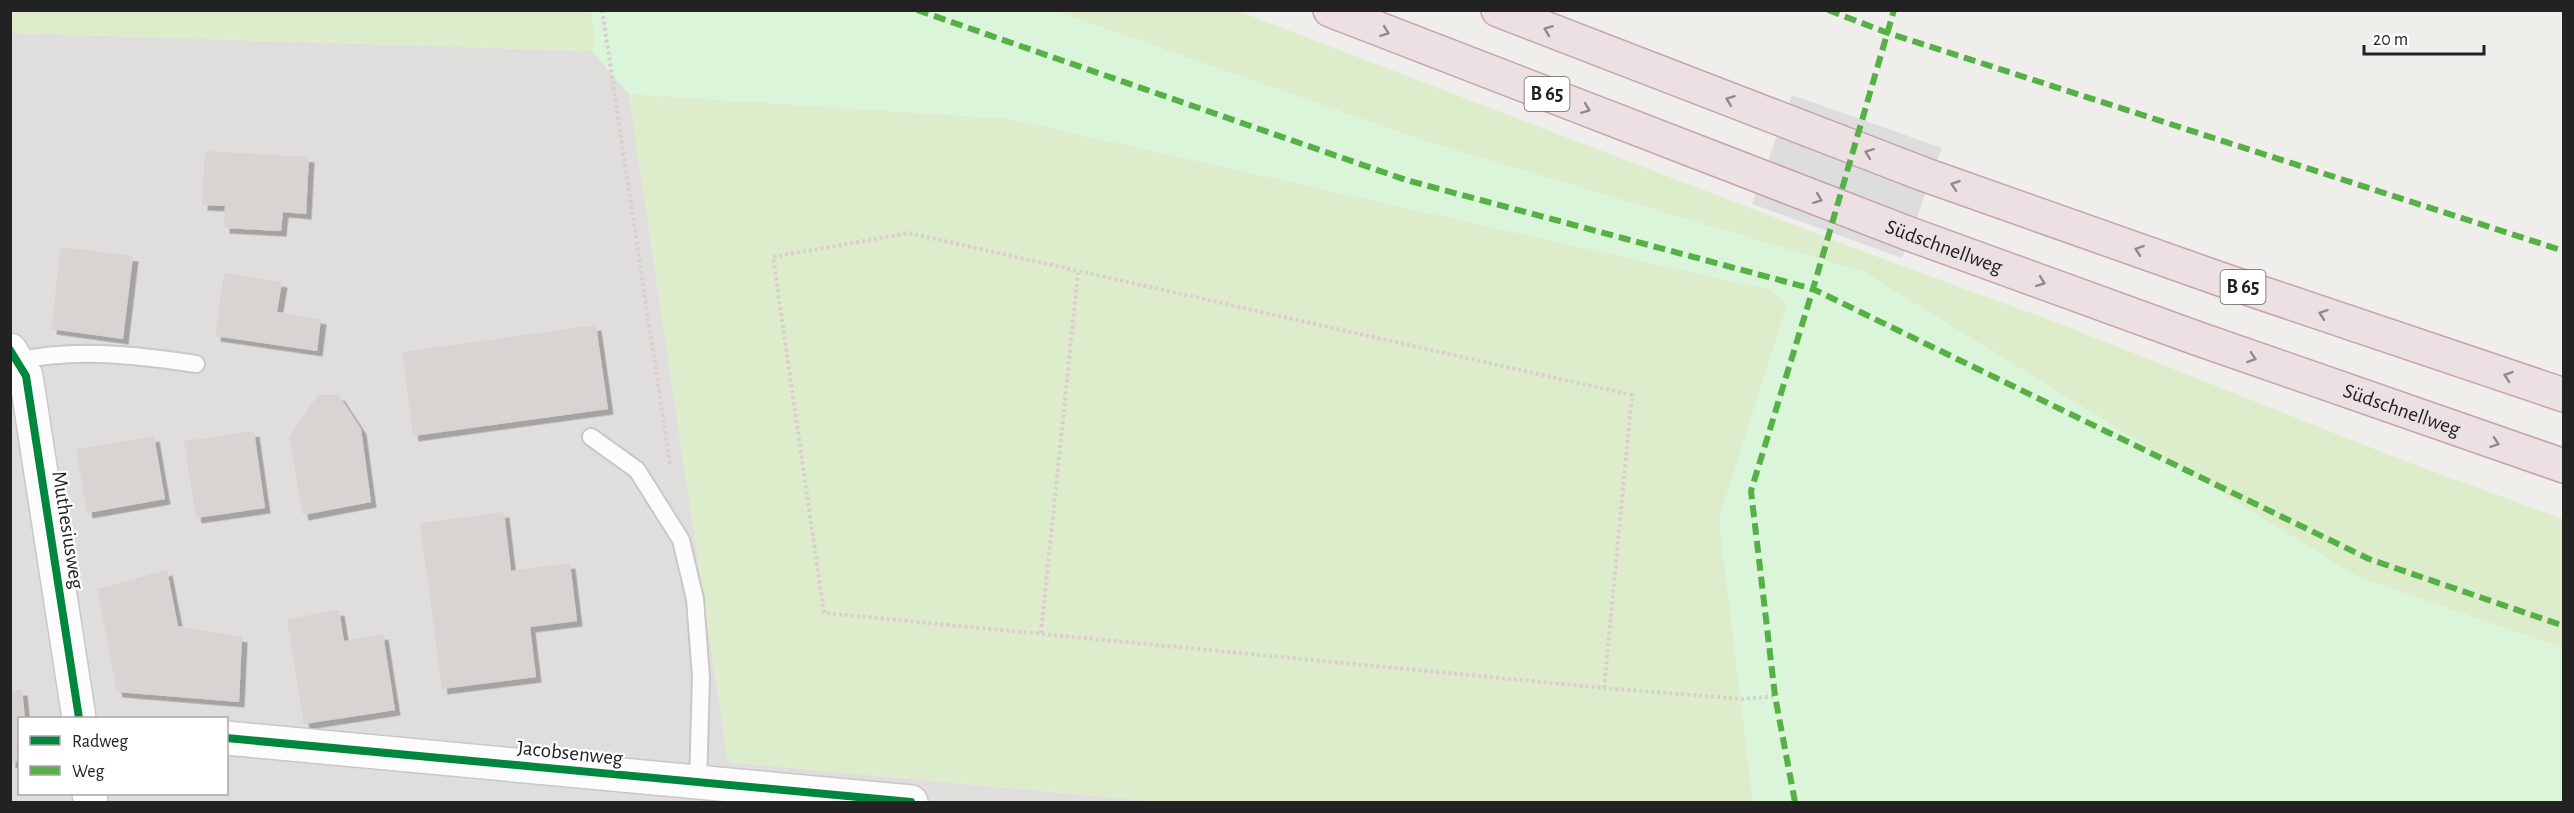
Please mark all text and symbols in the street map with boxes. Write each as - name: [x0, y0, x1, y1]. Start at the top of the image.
- scale bar: [2364, 18, 2484, 56]
- one-way arrow: [1379, 24, 1390, 37]
- one-way arrow: [1543, 24, 1554, 37]
- text: 20 m: [2373, 31, 2408, 49]
- road number: B 65: [1524, 77, 1570, 111]
- one-way arrow: [1725, 94, 1736, 107]
- one-way arrow: [1580, 102, 1591, 114]
- one-way arrow: [1864, 148, 1875, 160]
- one-way arrow: [1950, 180, 1961, 193]
- one-way arrow: [1813, 191, 1823, 204]
- street label: Südschnellweg: [1883, 215, 2006, 278]
- one-way arrow: [2134, 245, 2145, 258]
- road number: B 65: [2220, 270, 2266, 304]
- one-way arrow: [2035, 274, 2045, 287]
- one-way arrow: [2318, 308, 2329, 321]
- one-way arrow: [2246, 350, 2256, 363]
- one-way arrow: [2503, 371, 2514, 383]
- street label: Südschnellweg: [2340, 380, 2464, 440]
- one-way arrow: [2489, 435, 2500, 448]
- street label: Muthesiusweg: [48, 470, 88, 591]
- legend: [18, 717, 228, 795]
- text: Radweg: [72, 733, 128, 751]
- street label: Jacobsenweg: [516, 737, 625, 769]
- text: Weg: [72, 763, 104, 781]

